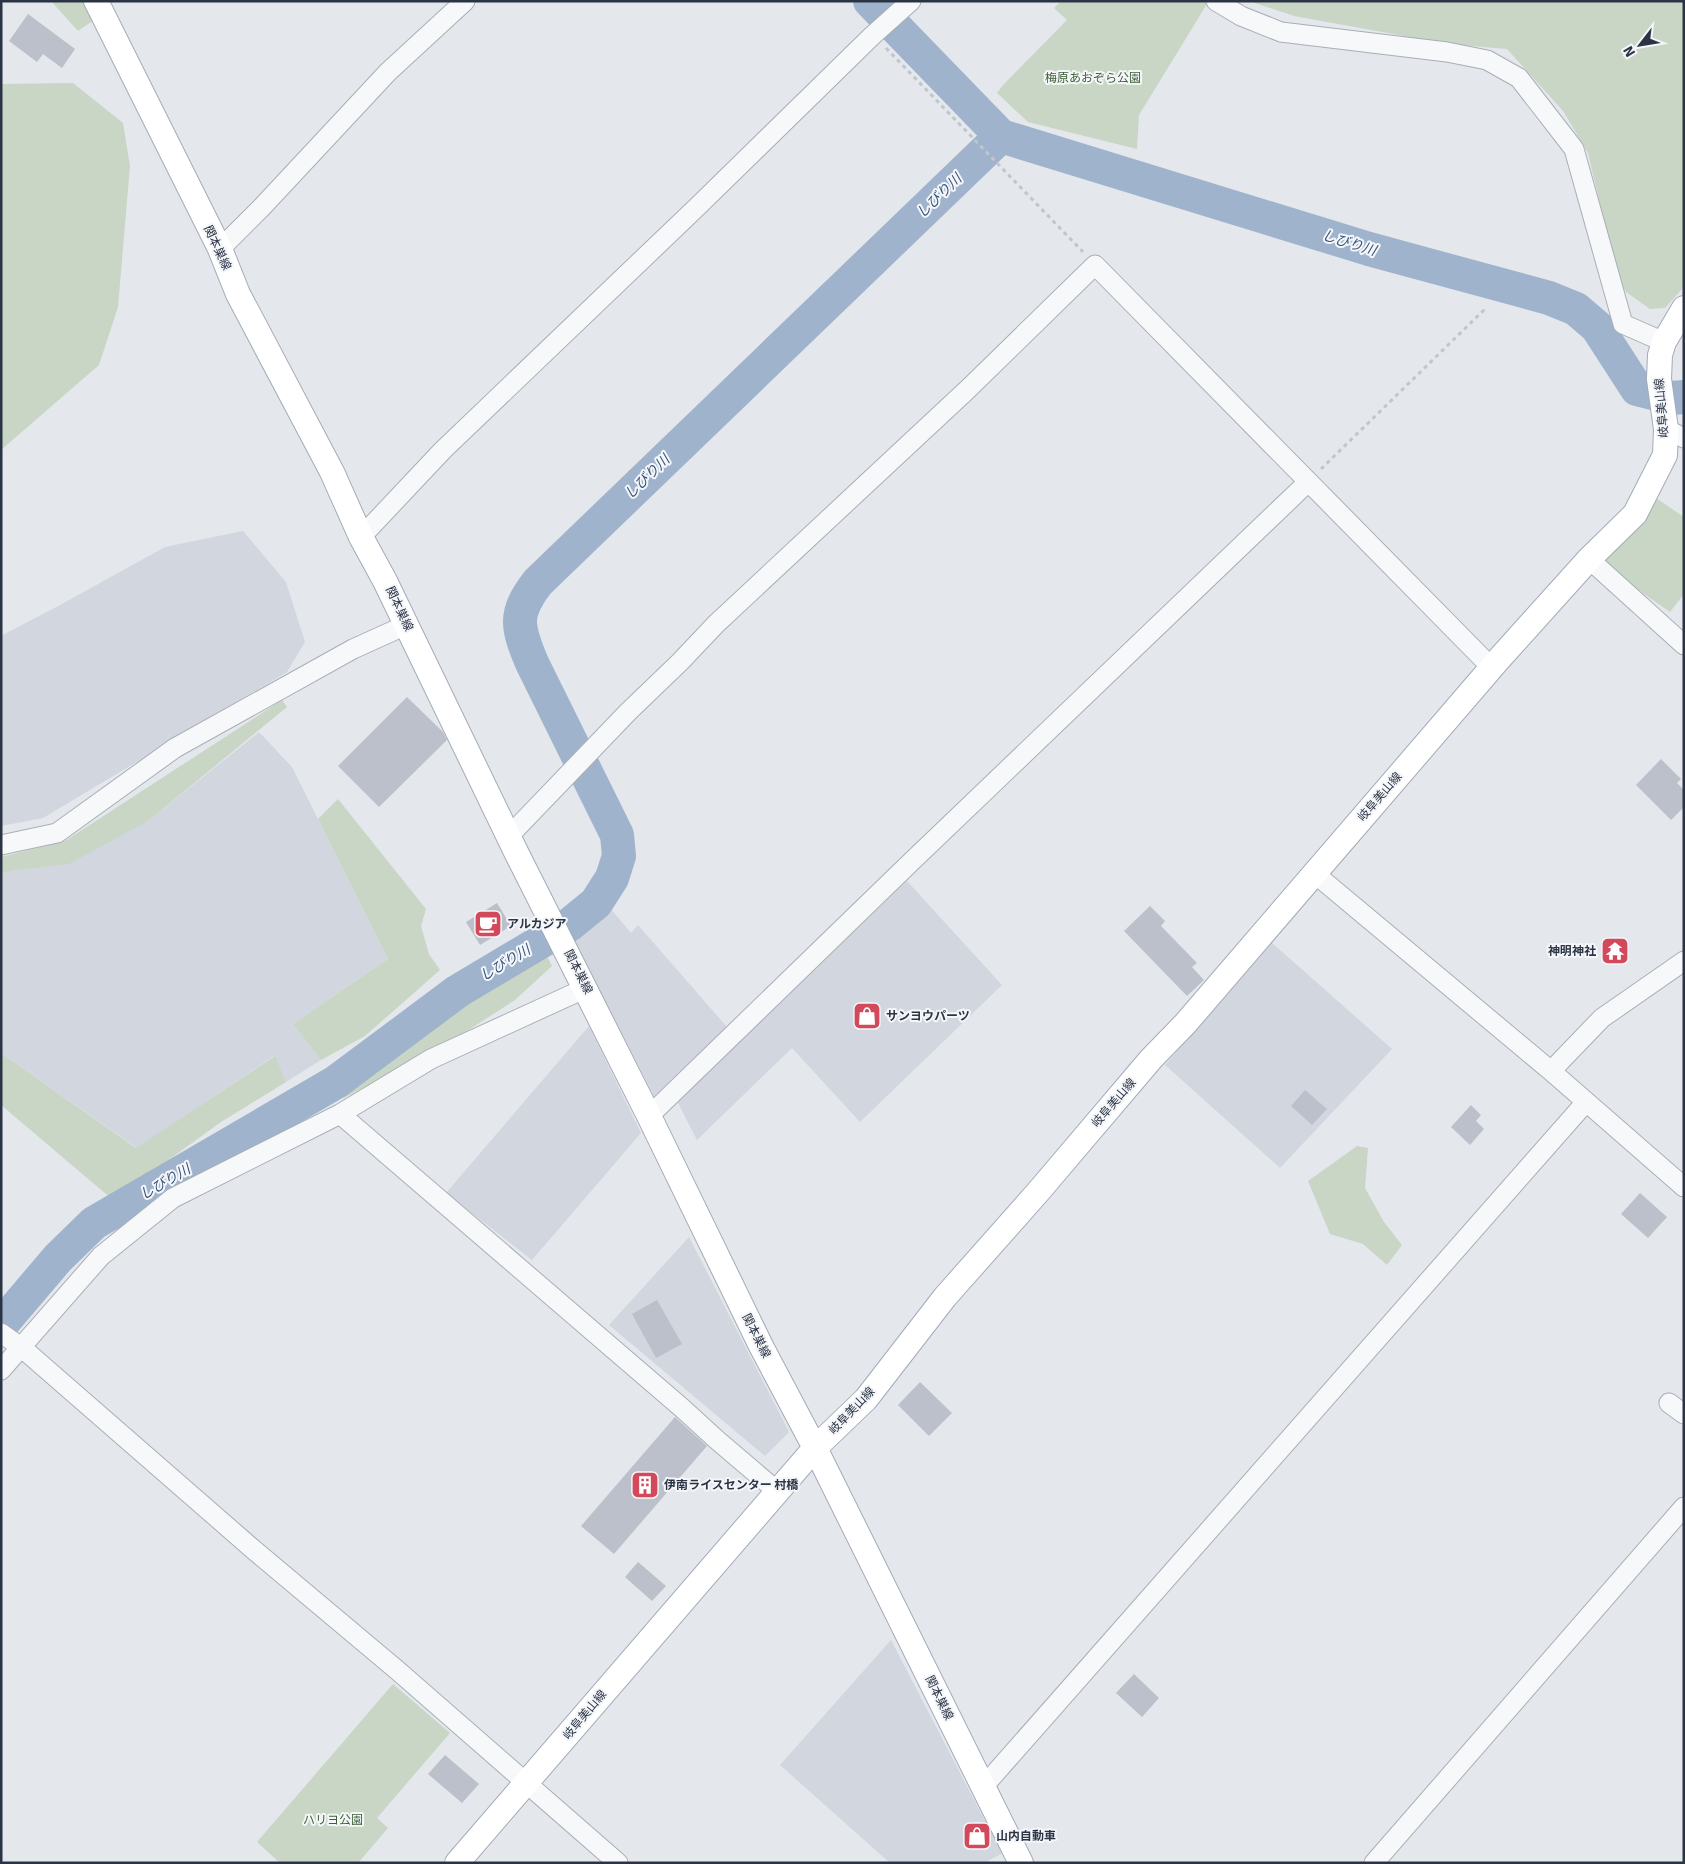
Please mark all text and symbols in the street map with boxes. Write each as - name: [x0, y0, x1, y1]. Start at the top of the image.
- north arrow: [1615, 20, 1665, 70]
- text: N: [1619, 43, 1639, 60]
- park label: 梅原あおぞら公園: [1045, 71, 1141, 86]
- water label: しびり川: [913, 169, 966, 222]
- street label: 関本巣線: [200, 223, 234, 273]
- water label: しびり川: [1320, 227, 1380, 260]
- street label: 岐阜美山線: [1652, 377, 1672, 439]
- water label: しびり川: [621, 450, 674, 503]
- street label: 関本巣線: [382, 584, 416, 634]
- street label: 岐阜美山線: [1355, 769, 1405, 825]
- cafe icon: アルカジア: [473, 909, 503, 939]
- place label: アルカジア: [507, 917, 567, 932]
- temple icon: 神明神社: [1600, 936, 1630, 966]
- water label: しびり川: [477, 940, 535, 985]
- place label: 神明神社: [1548, 944, 1596, 959]
- street label: 関本巣線: [560, 947, 596, 997]
- shop icon: サンヨウパーツ: [852, 1001, 882, 1031]
- place label: サンヨウパーツ: [886, 1009, 970, 1024]
- street label: 岐阜美山線: [1089, 1075, 1139, 1131]
- water label: しびり川: [137, 1160, 195, 1203]
- street label: 関本巣線: [738, 1311, 774, 1361]
- street label: 岐阜美山線: [826, 1384, 878, 1438]
- building icon: 伊南ライスセンター 村橋: [630, 1470, 660, 1500]
- place label: 伊南ライスセンター 村橋: [664, 1478, 799, 1493]
- street label: 関本巣線: [922, 1673, 956, 1723]
- street label: 岐阜美山線: [560, 1687, 610, 1743]
- park label: ハリヨ公園: [303, 1813, 363, 1828]
- shop icon: 山内自動車: [962, 1821, 992, 1851]
- place label: 山内自動車: [996, 1829, 1056, 1844]

